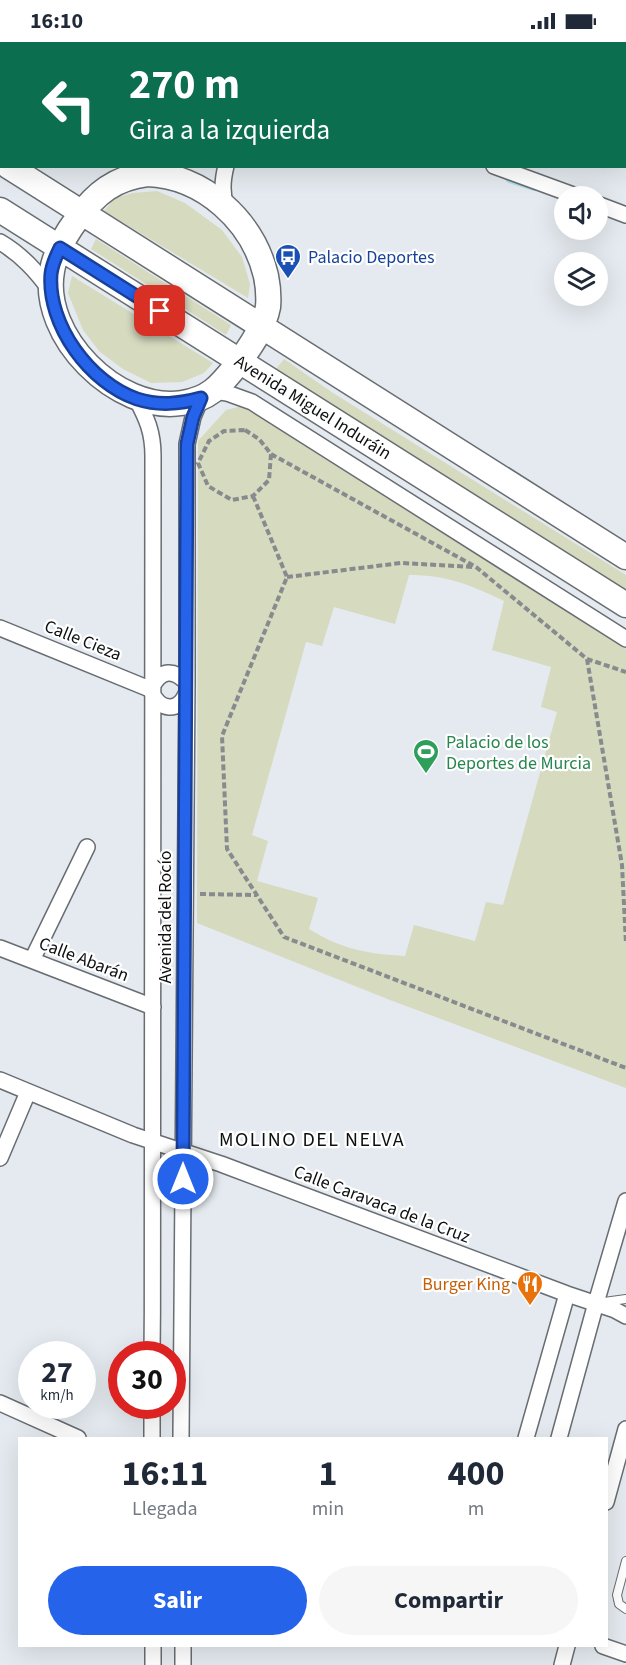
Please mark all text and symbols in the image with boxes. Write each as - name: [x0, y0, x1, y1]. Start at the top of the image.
- text: 16:10: [30, 5, 83, 37]
- text: 270 m: [129, 55, 240, 115]
- icon: left: [30, 66, 108, 144]
- text: Gira a la izquierda: [129, 111, 330, 150]
- map controls: [554, 186, 608, 306]
- button: sound: [554, 186, 608, 240]
- bus stop icon: Palacio Deportes: [273, 242, 303, 280]
- place label: Palacio Deportes: [308, 245, 434, 270]
- button: layers: [554, 252, 608, 306]
- pin: [134, 285, 185, 336]
- icon: arrive: [143, 294, 176, 327]
- street label: Avenida Miguel Induráin: [229, 349, 396, 466]
- street label: Calle Cieza: [41, 614, 125, 667]
- place label: Palacio de los Deportes de Murcia: [446, 730, 591, 776]
- sports icon: Palacio de los Deportes de Murcia: [411, 737, 441, 775]
- street label: Avenida del Rocío: [153, 850, 178, 984]
- street label: Calle Abarán: [35, 931, 132, 988]
- district label: MOLINO DEL NELVA: [219, 1126, 405, 1154]
- position arrow: [151, 1147, 215, 1211]
- street label: Calle Caravaca de la Cruz: [290, 1159, 474, 1250]
- restaurant icon: Burger King: [515, 1269, 545, 1307]
- place label: Burger King: [422, 1272, 510, 1297]
- speed limit sign: 30: [108, 1341, 186, 1419]
- text: 27: [41, 1351, 73, 1394]
- text: km/h: [40, 1385, 74, 1406]
- text: 16:11: [121, 1448, 208, 1499]
- text: 1: [318, 1448, 337, 1499]
- text: 400: [448, 1448, 505, 1499]
- text: Llegada: [132, 1495, 198, 1523]
- text: min: [312, 1495, 344, 1523]
- text: m: [468, 1495, 484, 1523]
- button: Salir: [48, 1566, 307, 1635]
- button: Compartir: [319, 1566, 578, 1635]

